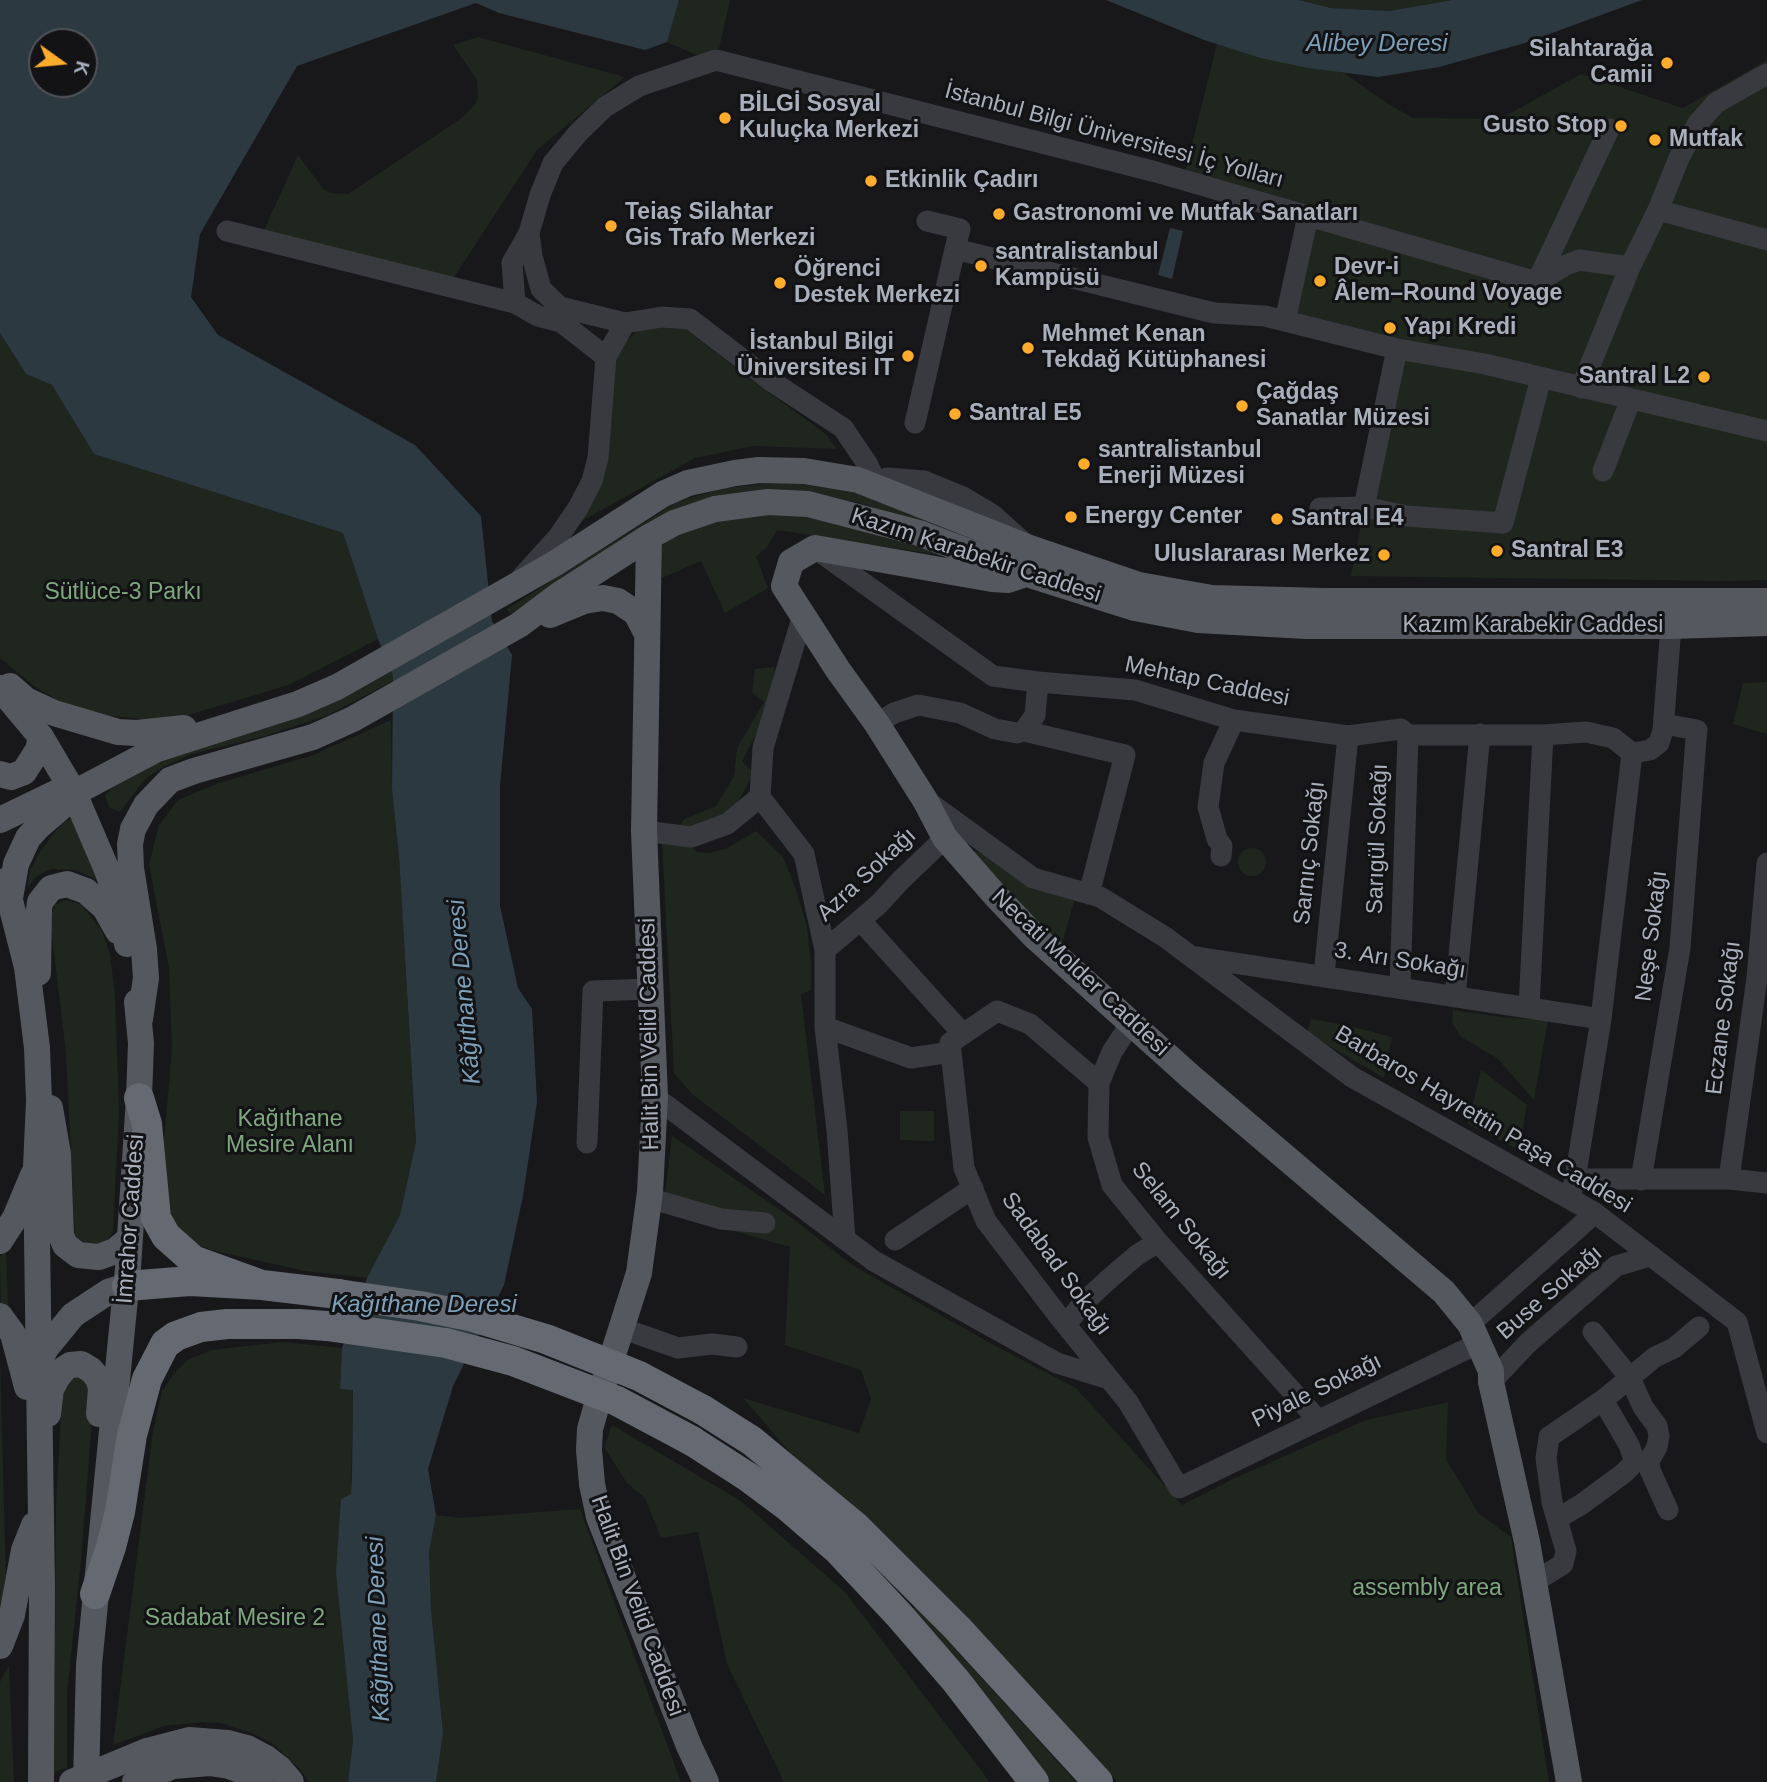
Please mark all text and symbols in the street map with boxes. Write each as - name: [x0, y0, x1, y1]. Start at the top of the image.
- north arrow: [28, 28, 98, 98]
- water label: Alibey Deresi: [1306, 30, 1448, 58]
- place label: Silahtarağa Camii: [1529, 36, 1653, 90]
- marker: Silahtarağa Camii: [1659, 55, 1675, 71]
- text: K: [70, 59, 94, 77]
- street label: İstanbul Bilgi Üniversitesi İç Yolları: [942, 77, 1286, 195]
- place label: BİLGİ Sosyal Kuluçka Merkezi: [739, 91, 919, 145]
- marker: BİLGİ Sosyal Kuluçka Merkezi: [717, 110, 733, 126]
- place label: Gusto Stop: [1483, 112, 1607, 140]
- marker: Gusto Stop: [1613, 118, 1629, 134]
- place label: Mutfak: [1669, 126, 1743, 154]
- marker: Mutfak: [1647, 132, 1663, 148]
- place label: Etkinlik Çadırı: [885, 167, 1038, 195]
- marker: Etkinlik Çadırı: [863, 173, 879, 189]
- place label: Teiaş Silahtar Gis Trafo Merkezi: [625, 199, 815, 253]
- place label: Gastronomi ve Mutfak Sanatları: [1013, 200, 1358, 228]
- marker: Gastronomi ve Mutfak Sanatları: [991, 206, 1007, 222]
- marker: Teiaş Silahtar Gis Trafo Merkezi: [603, 218, 619, 234]
- place label: santralistanbul Kampüsü: [995, 239, 1159, 293]
- place label: Devr-i Âlem–Round Voyage: [1334, 254, 1562, 308]
- place label: Öğrenci Destek Merkezi: [794, 256, 960, 310]
- marker: santralistanbul Kampüsü: [973, 258, 989, 274]
- marker: Devr-i Âlem–Round Voyage: [1312, 273, 1328, 289]
- marker: Öğrenci Destek Merkezi: [772, 275, 788, 291]
- place label: Yapı Kredi: [1404, 314, 1516, 342]
- marker: Yapı Kredi: [1382, 320, 1398, 336]
- place label: Mehmet Kenan Tekdağ Kütüphanesi: [1042, 321, 1266, 375]
- place label: İstanbul Bilgi Üniversitesi IT: [737, 329, 894, 383]
- marker: Mehmet Kenan Tekdağ Kütüphanesi: [1020, 340, 1036, 356]
- marker: İstanbul Bilgi Üniversitesi IT: [900, 348, 916, 364]
- place label: Santral L2: [1579, 363, 1690, 391]
- marker: Santral L2: [1696, 369, 1712, 385]
- place label: Çağdaş Sanatlar Müzesi: [1256, 379, 1430, 433]
- marker: Çağdaş Sanatlar Müzesi: [1234, 398, 1250, 414]
- place label: Santral E5: [969, 400, 1081, 428]
- marker: Santral E5: [947, 406, 963, 422]
- place label: santralistanbul Enerji Müzesi: [1098, 437, 1262, 491]
- marker: santralistanbul Enerji Müzesi: [1076, 456, 1092, 472]
- street label: Kazım Karabekir Caddesi: [848, 503, 1104, 609]
- place label: Energy Center: [1085, 503, 1242, 531]
- place label: Santral E4: [1291, 505, 1403, 533]
- marker: Energy Center: [1063, 509, 1079, 525]
- marker: Santral E4: [1269, 511, 1285, 527]
- place label: Santral E3: [1511, 537, 1623, 565]
- place label: Uluslararası Merkez: [1154, 541, 1370, 569]
- marker: Santral E3: [1489, 543, 1505, 559]
- marker: Uluslararası Merkez: [1376, 547, 1392, 563]
- park label: Sütlüce-3 Parkı: [44, 579, 202, 607]
- street label: Kazım Karabekir Caddesi: [1403, 612, 1663, 640]
- street label: Mehtap Caddesi: [1122, 651, 1292, 713]
- street label: Sarıgül Sokağı: [1362, 763, 1394, 915]
- street label: Sarnıç Sokağı: [1289, 780, 1331, 926]
- street label: Azra Sokağı: [812, 822, 922, 928]
- street label: Neşe Sokağı: [1630, 869, 1674, 1003]
- street label: Necati Molder Caddesi: [986, 884, 1174, 1062]
- water label: Kâğıthane Deresi: [443, 898, 487, 1086]
- street label: Halit Bin Velid Caddesi: [634, 917, 666, 1151]
- street label: 3. Arı Sokağı: [1332, 937, 1468, 985]
- street label: Eczane Sokağı: [1701, 940, 1747, 1096]
- street label: Barbaros Hayrettin Paşa Caddesi: [1330, 1020, 1636, 1220]
- park label: Kağıthane Mesire Alanı: [226, 1106, 354, 1160]
- street label: İmrahor Caddesi: [111, 1133, 151, 1305]
- street label: Selam Sokağı: [1125, 1157, 1237, 1285]
- street label: Sadabad Sokağı: [995, 1187, 1117, 1341]
- street label: Buse Sokağı: [1492, 1240, 1608, 1346]
- water label: Kağıthane Deresi: [331, 1291, 517, 1319]
- street label: Piyale Sokağı: [1248, 1348, 1386, 1434]
- street label: Halit Bin Velid Caddesi: [584, 1492, 690, 1720]
- water label: Kâğıthane Deresi: [361, 1536, 397, 1722]
- park label: assembly area: [1352, 1575, 1502, 1603]
- park label: Sadabat Mesire 2: [145, 1605, 325, 1633]

